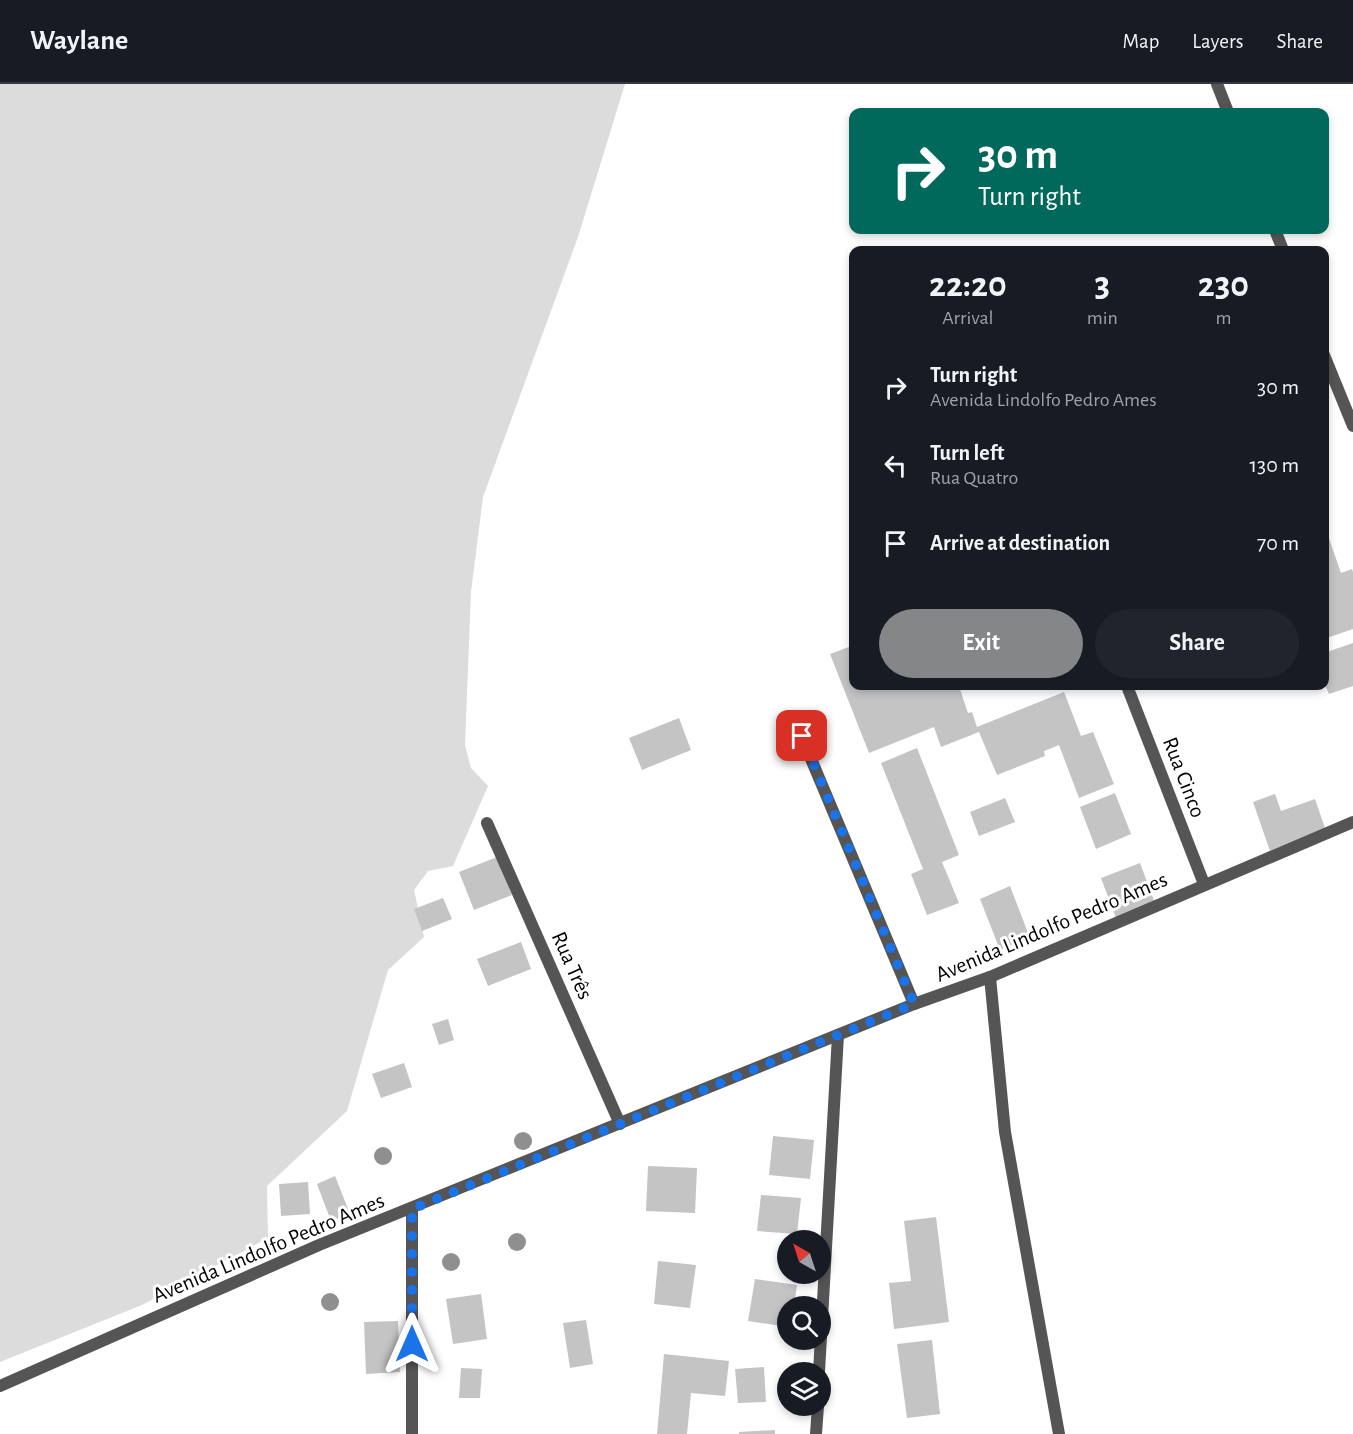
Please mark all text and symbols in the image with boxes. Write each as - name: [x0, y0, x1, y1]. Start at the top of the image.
- text: Waylane: [30, 27, 128, 55]
- text: Map: [1123, 31, 1159, 52]
- text: Layers: [1192, 31, 1243, 52]
- text: Share: [1276, 31, 1323, 52]
- icon: right: [879, 132, 957, 210]
- text: 30 m: [978, 134, 1058, 176]
- text: Turn right: [978, 183, 1081, 210]
- text: 22:20: [929, 267, 1007, 303]
- text: 3: [1095, 267, 1110, 303]
- text: 230: [1198, 267, 1249, 303]
- text: Arrival: [942, 308, 994, 328]
- text: min: [1087, 308, 1118, 328]
- text: m: [1215, 308, 1231, 328]
- text: Turn right: [930, 364, 1017, 386]
- icon: right: [879, 371, 912, 404]
- text: 30 m: [1257, 376, 1299, 398]
- text: Avenida Lindolfo Pedro Ames: [930, 390, 1157, 410]
- text: Turn left: [930, 442, 1004, 464]
- icon: left: [879, 449, 912, 482]
- text: 130 m: [1250, 454, 1299, 476]
- text: Rua Quatro: [930, 468, 1018, 488]
- icon: arrive: [879, 527, 912, 560]
- text: Arrive at destination: [930, 532, 1110, 554]
- text: 70 m: [1257, 532, 1299, 554]
- button: Exit: [879, 609, 1083, 678]
- button: Share: [1095, 609, 1299, 678]
- pin: [776, 710, 827, 761]
- icon: arrive: [785, 719, 818, 752]
- street label: Rua Cinco: [1159, 734, 1209, 821]
- street label: Avenida Lindolfo Pedro Ames: [932, 868, 1170, 986]
- street label: Rua Três: [547, 928, 597, 1003]
- street label: Avenida Lindolfo Pedro Ames: [149, 1189, 387, 1307]
- north arrow: [777, 1230, 831, 1284]
- map controls: [777, 1230, 831, 1416]
- button: search: [777, 1296, 831, 1350]
- position arrow: [380, 1312, 444, 1376]
- button: layers: [777, 1362, 831, 1416]

